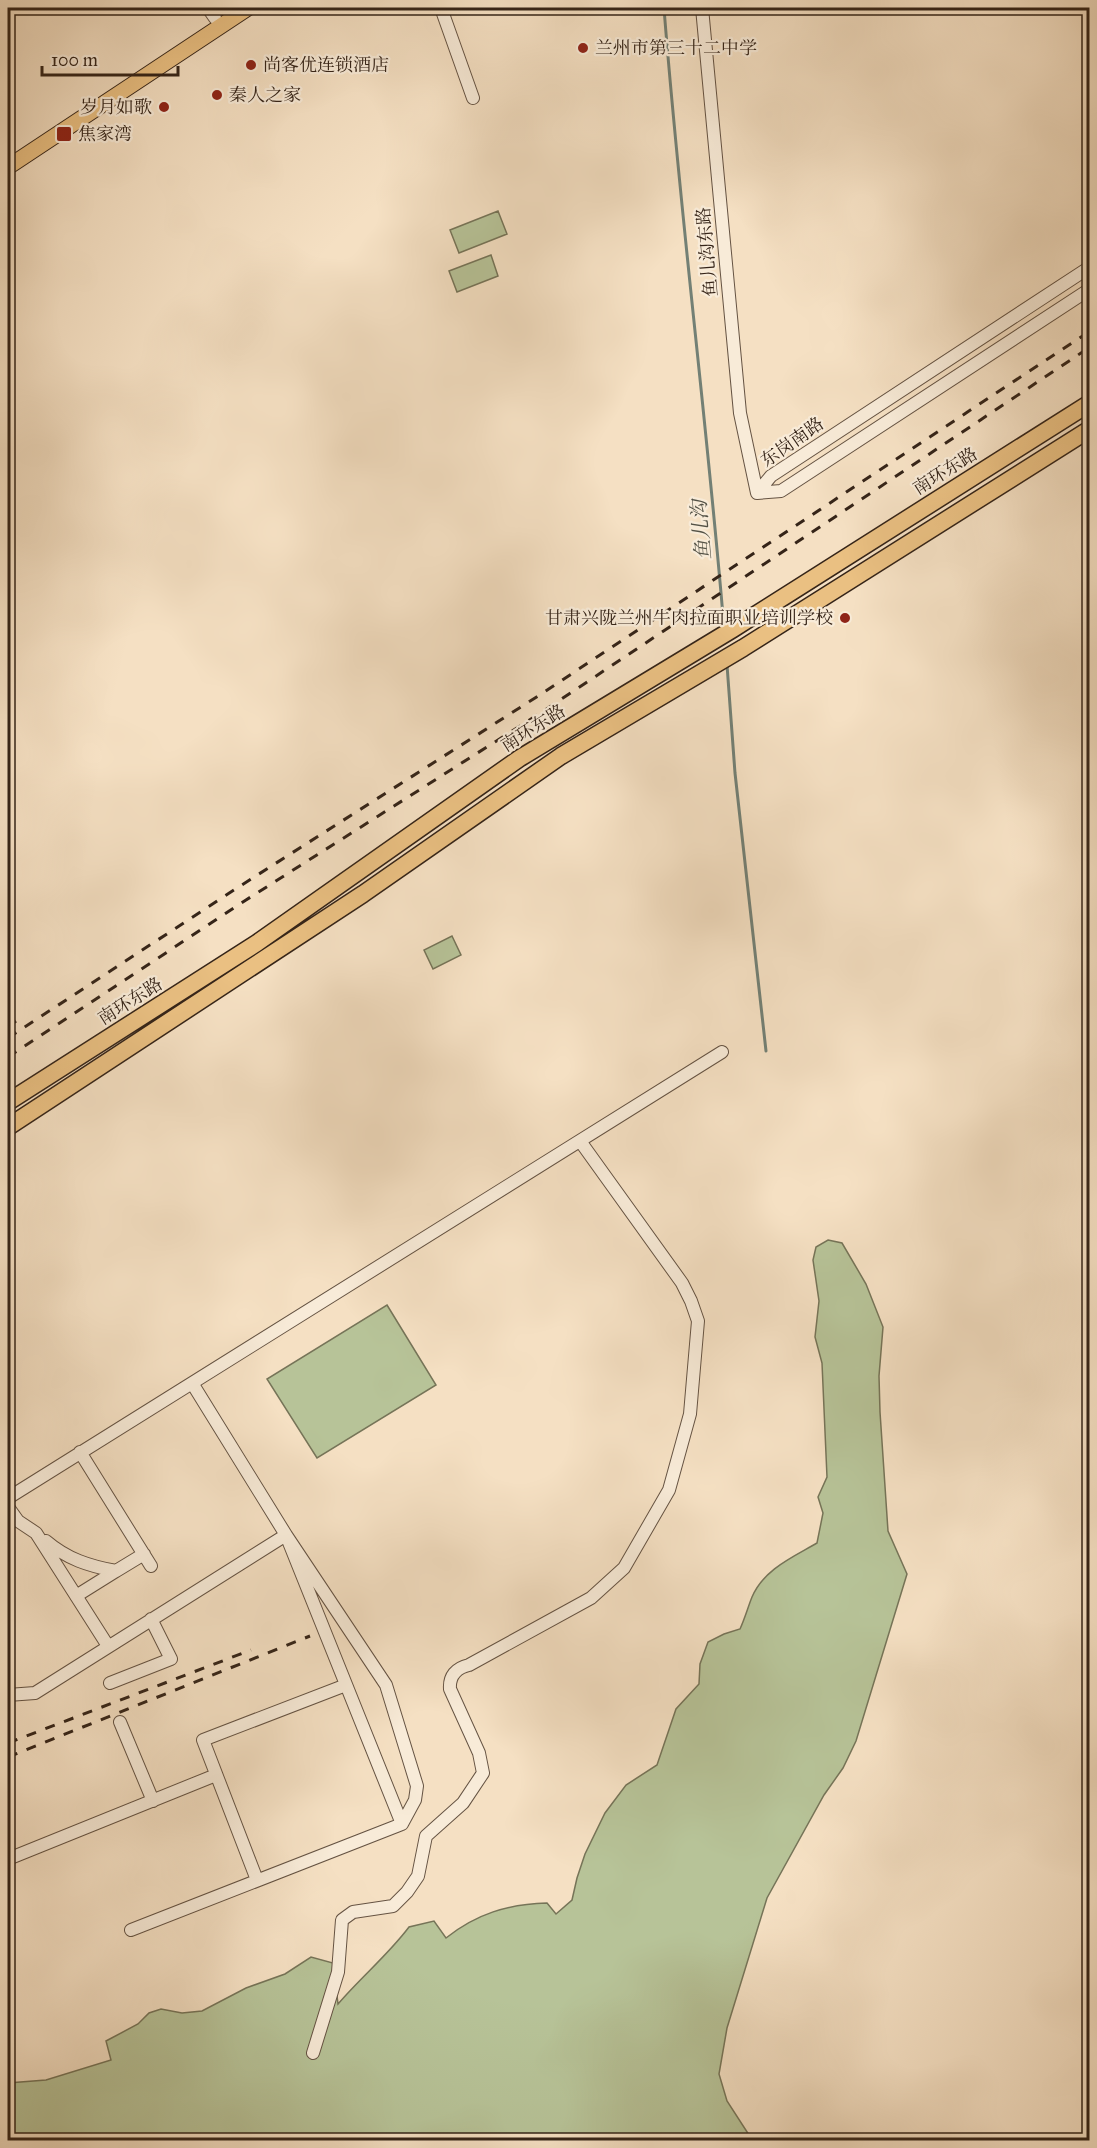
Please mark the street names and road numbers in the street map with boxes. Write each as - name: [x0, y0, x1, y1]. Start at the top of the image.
- street label: 鱼儿沟东路: [692, 206, 722, 298]
- street label: 东岗南路: [756, 412, 828, 472]
- street label: 南环东路: [909, 443, 981, 499]
- street label: 南环东路: [497, 700, 569, 756]
- street label: 南环东路: [94, 973, 166, 1029]

